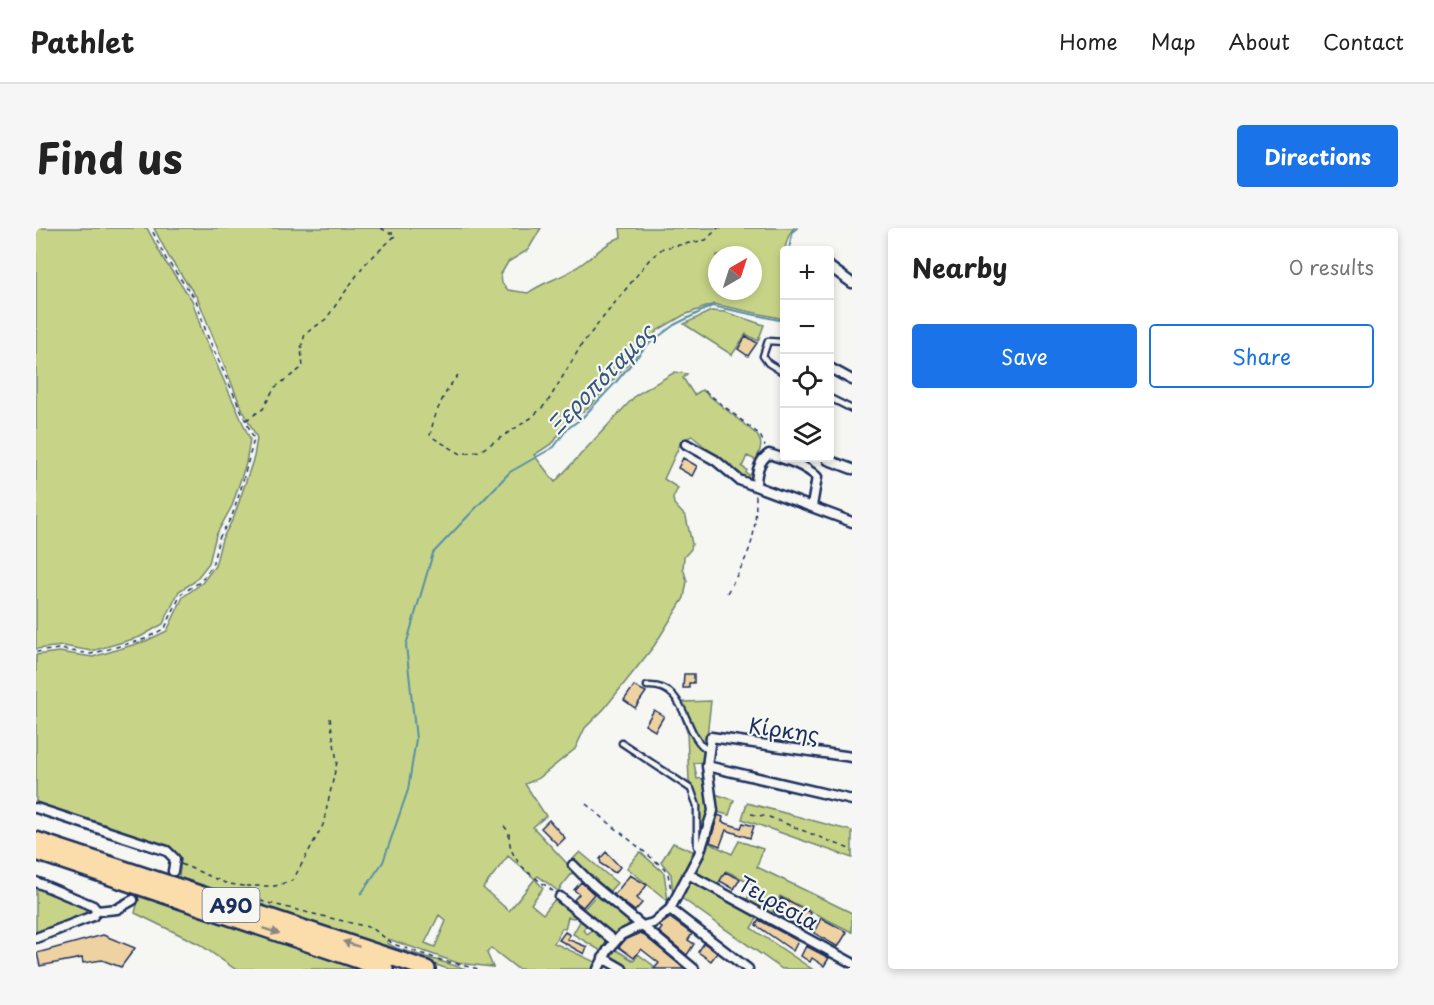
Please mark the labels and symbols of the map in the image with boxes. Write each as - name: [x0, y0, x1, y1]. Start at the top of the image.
- north arrow: [708, 246, 762, 300]
- water label: Ξεροπόταμος: [539, 315, 662, 440]
- street label: Κίρκης: [747, 708, 821, 750]
- street label: Τειρεσία: [733, 867, 825, 937]
- road number: Α90: [202, 888, 260, 922]
- one-way arrow: [262, 926, 280, 936]
- one-way arrow: [342, 939, 360, 948]

